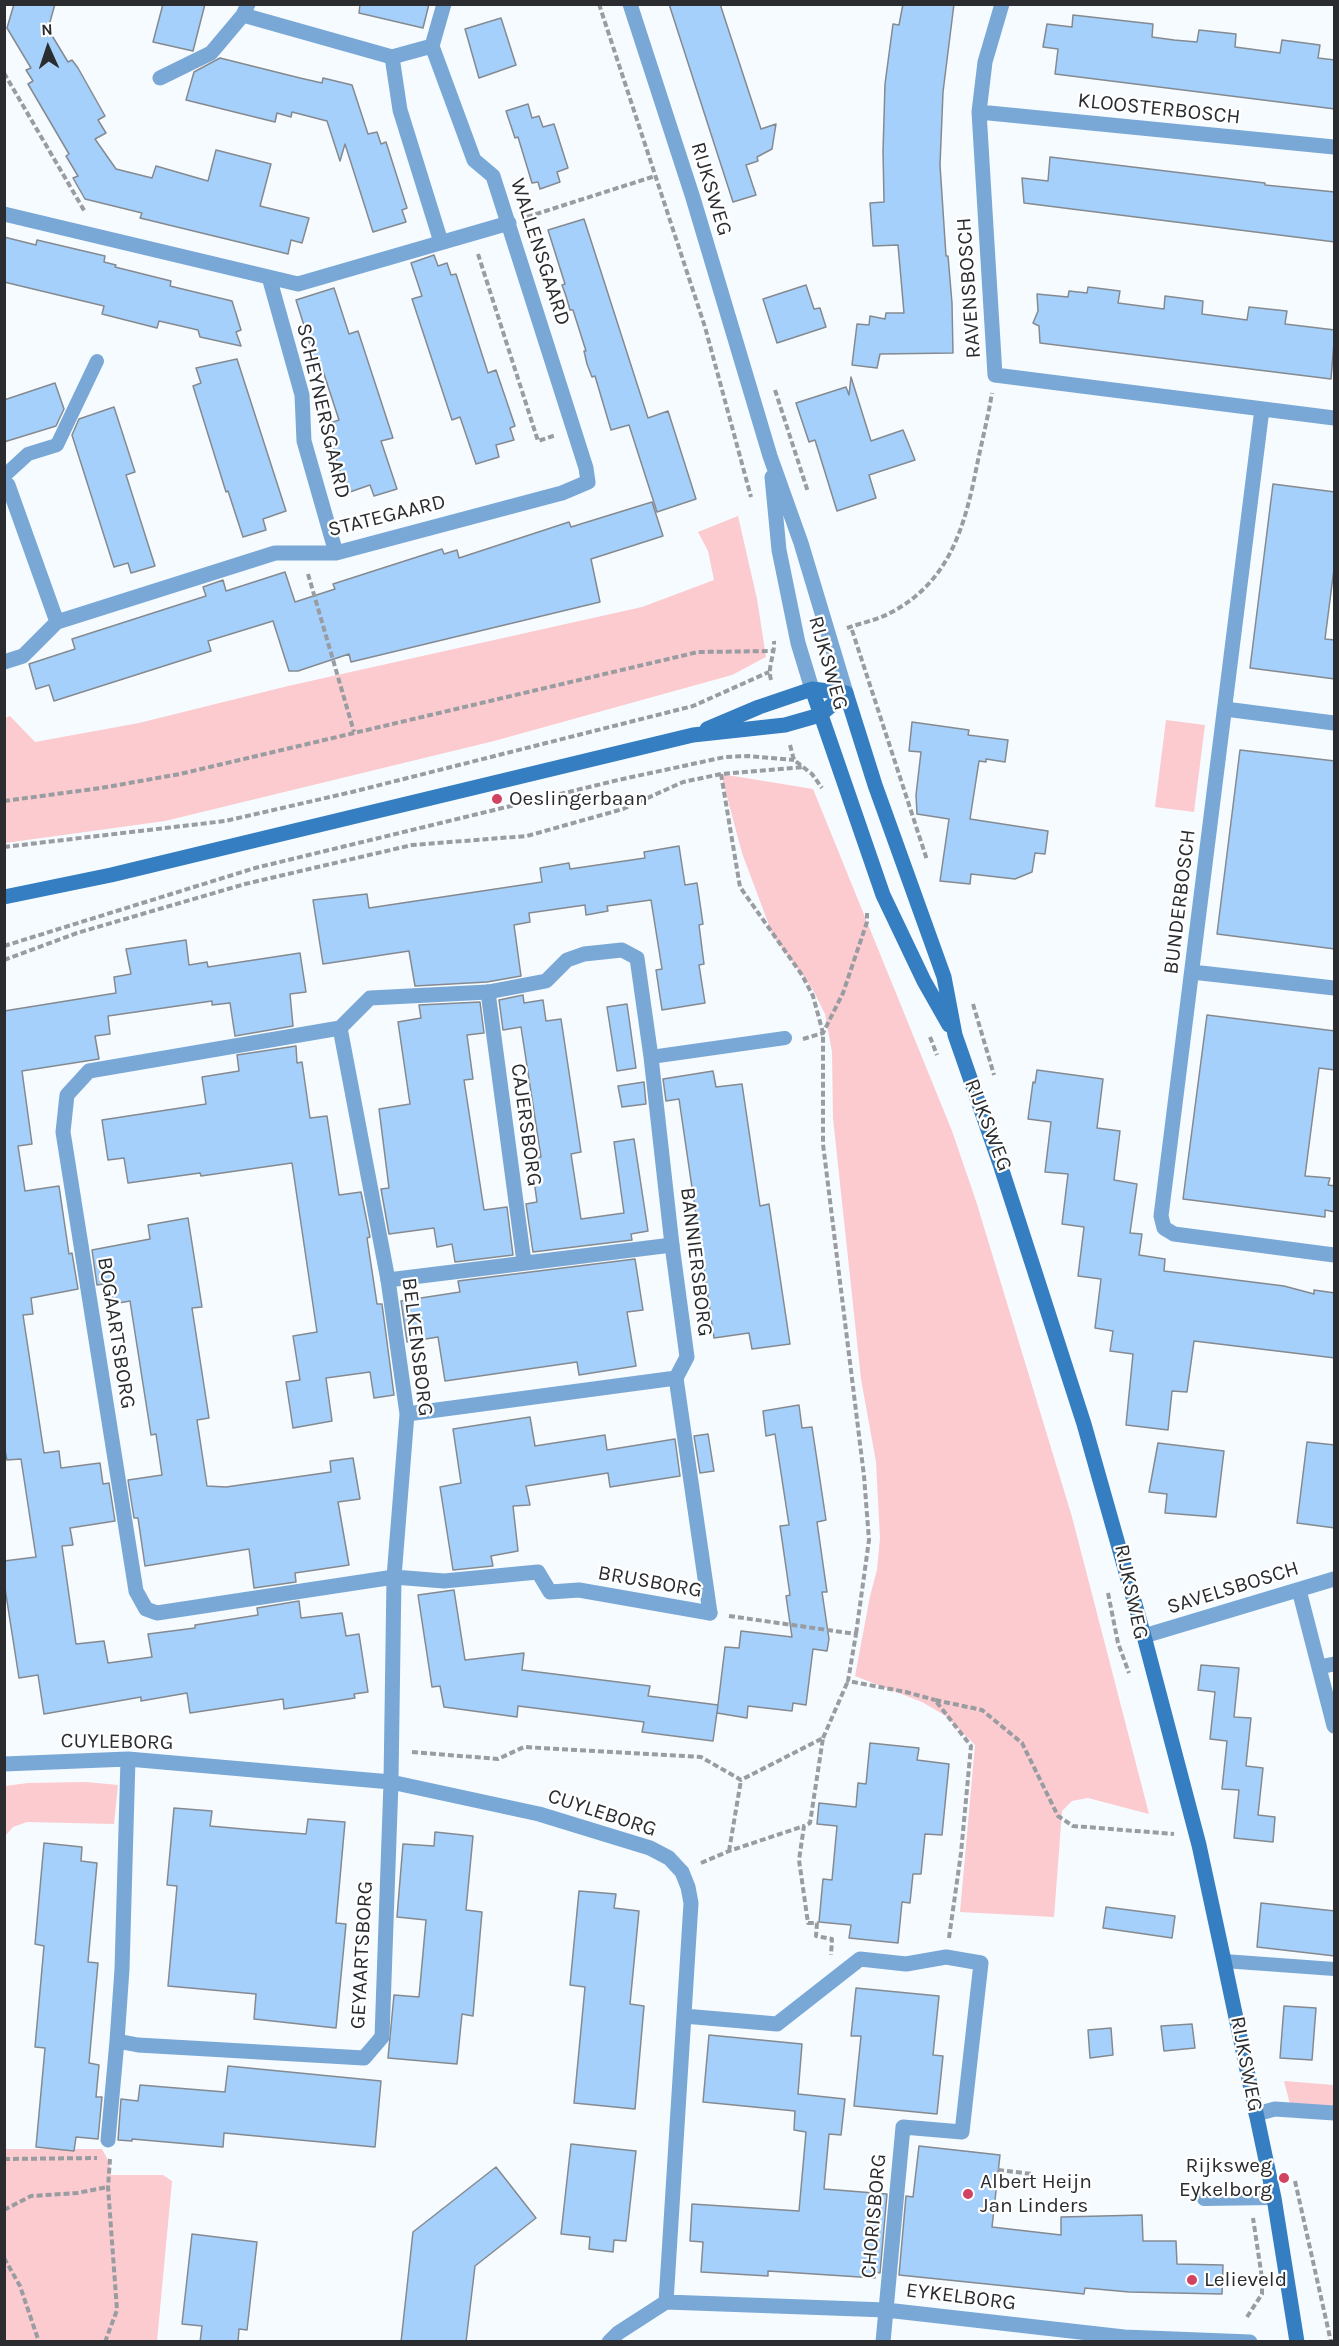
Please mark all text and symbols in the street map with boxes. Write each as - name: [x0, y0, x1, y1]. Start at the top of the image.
- north arrow: [18, 18, 78, 78]
- text: N: [41, 20, 53, 39]
- street label: KLOOSTERBOSCH: [1076, 88, 1242, 130]
- street label: RIJKSWEG: [685, 139, 737, 239]
- street label: WALLENSGAARD: [504, 175, 576, 329]
- street label: RAVENSBOSCH: [952, 217, 986, 359]
- street label: SCHEYNERSGAARD: [291, 321, 355, 501]
- street label: STATEGAARD: [326, 489, 448, 543]
- street label: RIJKSWEG: [803, 613, 853, 713]
- place label: Oeslingerbaan: [509, 786, 648, 812]
- marker: Oeslingerbaan: [490, 792, 504, 806]
- street label: BUNDERBOSCH: [1159, 828, 1201, 976]
- street label: CAJERSBORG: [505, 1062, 547, 1188]
- street label: RIJKSWEG: [959, 1075, 1017, 1175]
- street label: BANNIERSBORG: [674, 1186, 718, 1338]
- street label: BOGAARTSBORG: [92, 1255, 140, 1411]
- street label: BELKENSBORG: [396, 1276, 438, 1418]
- street label: RIJKSWEG: [1109, 1542, 1153, 1642]
- street label: SAVELSBOSCH: [1164, 1556, 1302, 1620]
- street label: BRUSBORG: [596, 1560, 704, 1604]
- street label: CUYLEBORG: [60, 1728, 174, 1756]
- street label: CUYLEBORG: [545, 1784, 659, 1842]
- street label: GEYAARTSBORG: [346, 1880, 378, 2030]
- street label: RIJKSWEG: [1224, 2014, 1268, 2114]
- street label: CHORISBORG: [856, 2153, 892, 2279]
- place label: Rijksweg Eykelborg: [1179, 2153, 1272, 2203]
- place label: Albert Heijn Jan Linders: [980, 2169, 1092, 2219]
- marker: Rijksweg Eykelborg: [1277, 2171, 1291, 2185]
- marker: Albert Heijn Jan Linders: [961, 2187, 975, 2201]
- place label: Lelieveld: [1204, 2267, 1287, 2293]
- marker: Lelieveld: [1185, 2273, 1199, 2287]
- street label: EYKELBORG: [905, 2278, 1017, 2316]

